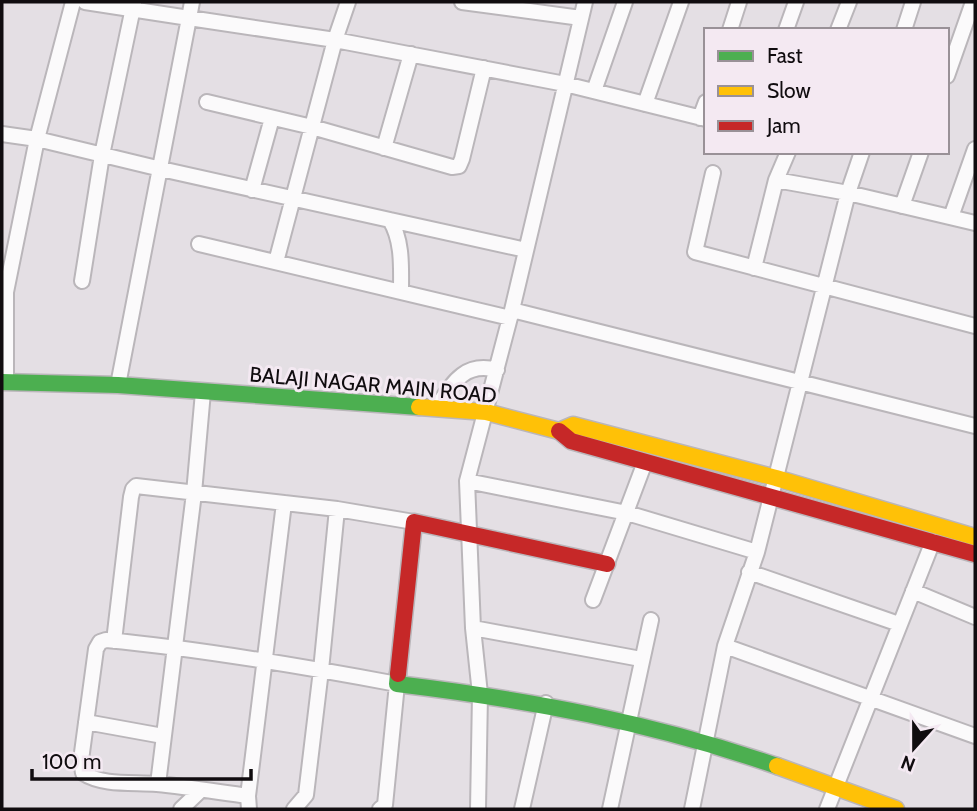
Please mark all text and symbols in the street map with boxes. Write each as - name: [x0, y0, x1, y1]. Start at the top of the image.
- legend: [704, 28, 949, 154]
- text: Fast: [767, 43, 803, 68]
- text: Slow: [767, 78, 811, 103]
- text: Jam: [766, 113, 801, 138]
- street label: BALAJI NAGAR MAIN ROAD: [248, 361, 498, 408]
- north arrow: [879, 713, 949, 783]
- scale bar: [32, 738, 250, 782]
- text: 100 m: [42, 749, 101, 774]
- text: N: [898, 750, 918, 777]

